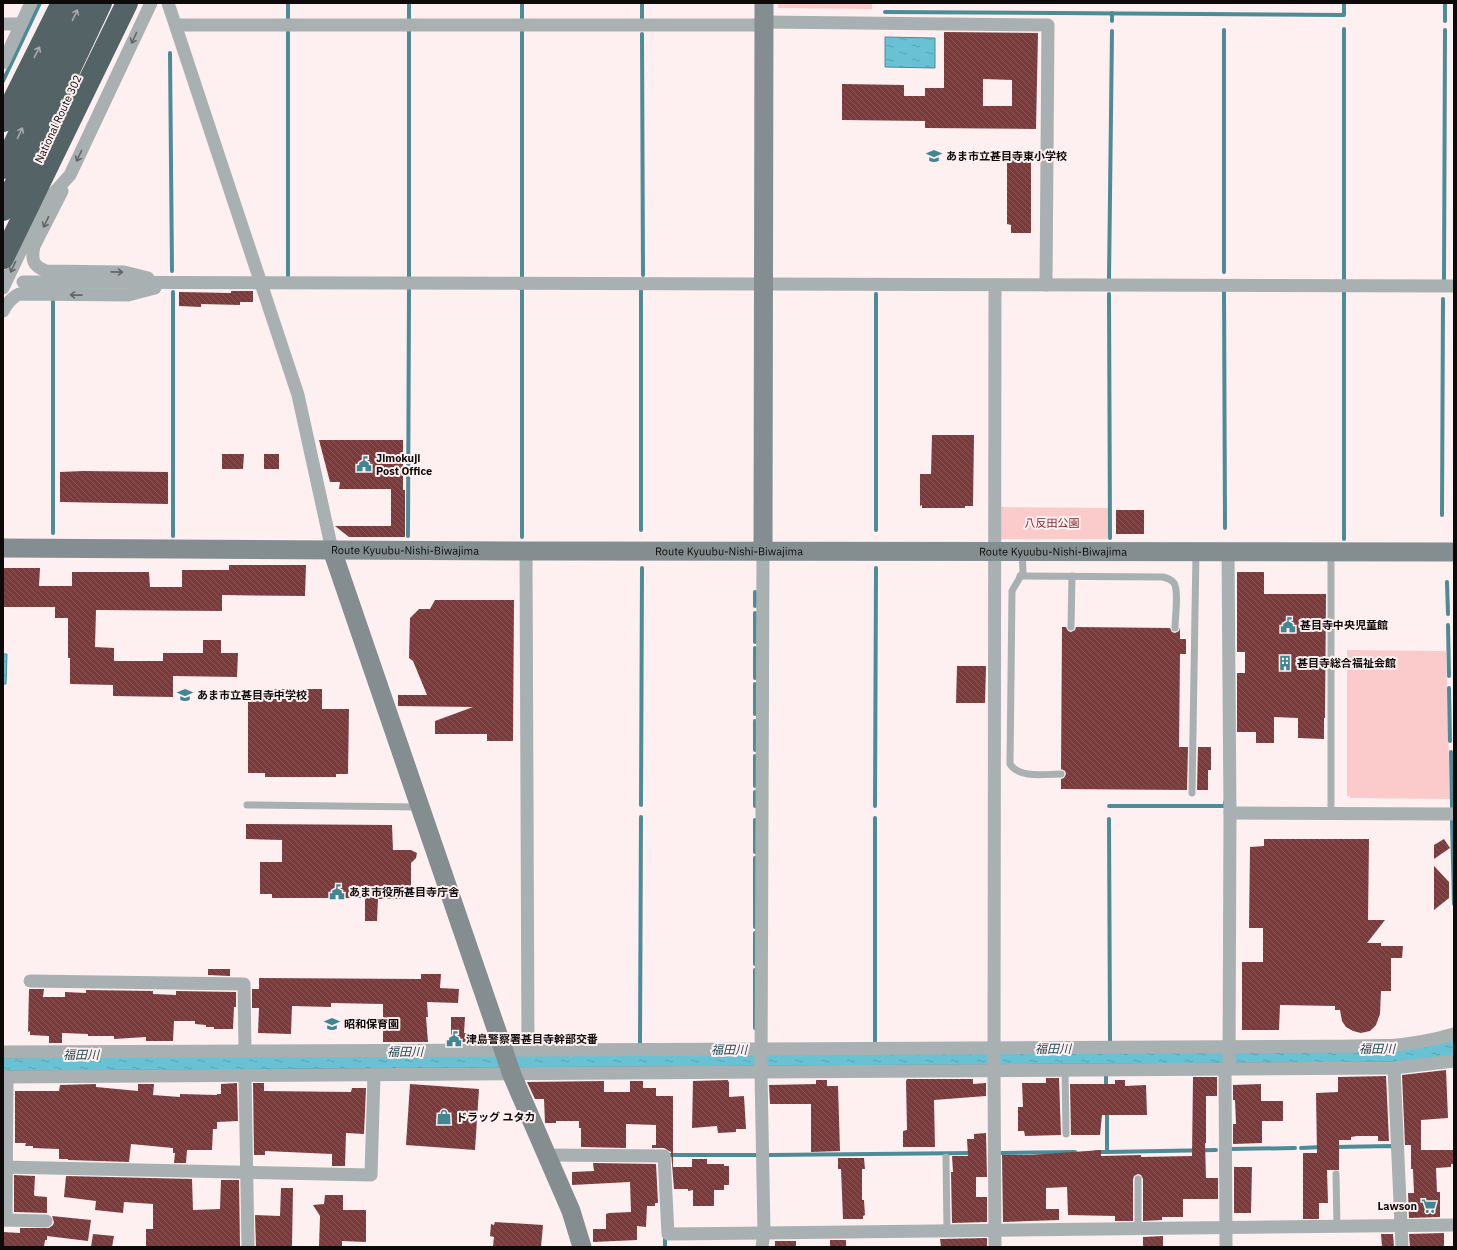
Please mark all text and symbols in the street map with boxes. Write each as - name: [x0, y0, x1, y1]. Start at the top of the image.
- one-way arrow: [72, 10, 79, 22]
- one-way arrow: [130, 32, 137, 44]
- one-way arrow: [34, 46, 41, 58]
- street label: National Route 302: [31, 73, 85, 165]
- one-way arrow: [17, 127, 24, 139]
- school or university icon: あま市立甚目寺東小学校: [925, 147, 943, 165]
- one-way arrow: [75, 149, 82, 161]
- place label: あま市立甚目寺東小学校: [946, 149, 1067, 163]
- one-way arrow: [42, 216, 49, 228]
- one-way arrow: [9, 260, 16, 272]
- one-way arrow: [110, 268, 123, 276]
- one-way arrow: [70, 291, 83, 298]
- place label: Jimokuji Post Office: [376, 451, 432, 478]
- public building icon: Jimokuji Post Office: [355, 455, 373, 473]
- park label: 八反田公園: [1025, 516, 1080, 530]
- street label: Route Kyuubu-Nishi-Biwajima: [331, 543, 479, 558]
- street label: Route Kyuubu-Nishi-Biwajima: [655, 544, 803, 558]
- street label: Route Kyuubu-Nishi-Biwajima: [979, 544, 1127, 559]
- public building icon: 甚目寺中央児童館: [1279, 616, 1297, 634]
- place label: 甚目寺中央児童館: [1300, 618, 1388, 632]
- building icon: 甚目寺総合福祉会館: [1276, 654, 1294, 672]
- place label: 甚目寺総合福祉会館: [1297, 656, 1396, 670]
- school or university icon: あま市立甚目寺中学校: [176, 686, 194, 704]
- place label: あま市立甚目寺中学校: [197, 688, 307, 702]
- public building icon: あま市役所甚目寺庁舎: [328, 883, 346, 901]
- place label: あま市役所甚目寺庁舎: [349, 885, 460, 899]
- school or university icon: 昭和保育園: [323, 1015, 341, 1033]
- place label: 昭和保育園: [344, 1017, 399, 1031]
- public building icon: 津島警察署甚目寺幹部交番: [445, 1030, 463, 1048]
- place label: 津島警察署甚目寺幹部交番: [466, 1032, 598, 1046]
- water label: 福田川: [1035, 1041, 1073, 1056]
- water label: 福田川: [1359, 1041, 1397, 1056]
- water label: 福田川: [711, 1042, 749, 1057]
- water label: 福田川: [387, 1044, 425, 1059]
- water label: 福田川: [63, 1047, 101, 1062]
- shop icon: ドラッグ ユタカ: [435, 1108, 453, 1126]
- place label: ドラッグ ユタカ: [456, 1110, 536, 1124]
- supermarket icon: Lawson: [1420, 1197, 1438, 1215]
- place label: Lawson: [1377, 1199, 1417, 1213]

